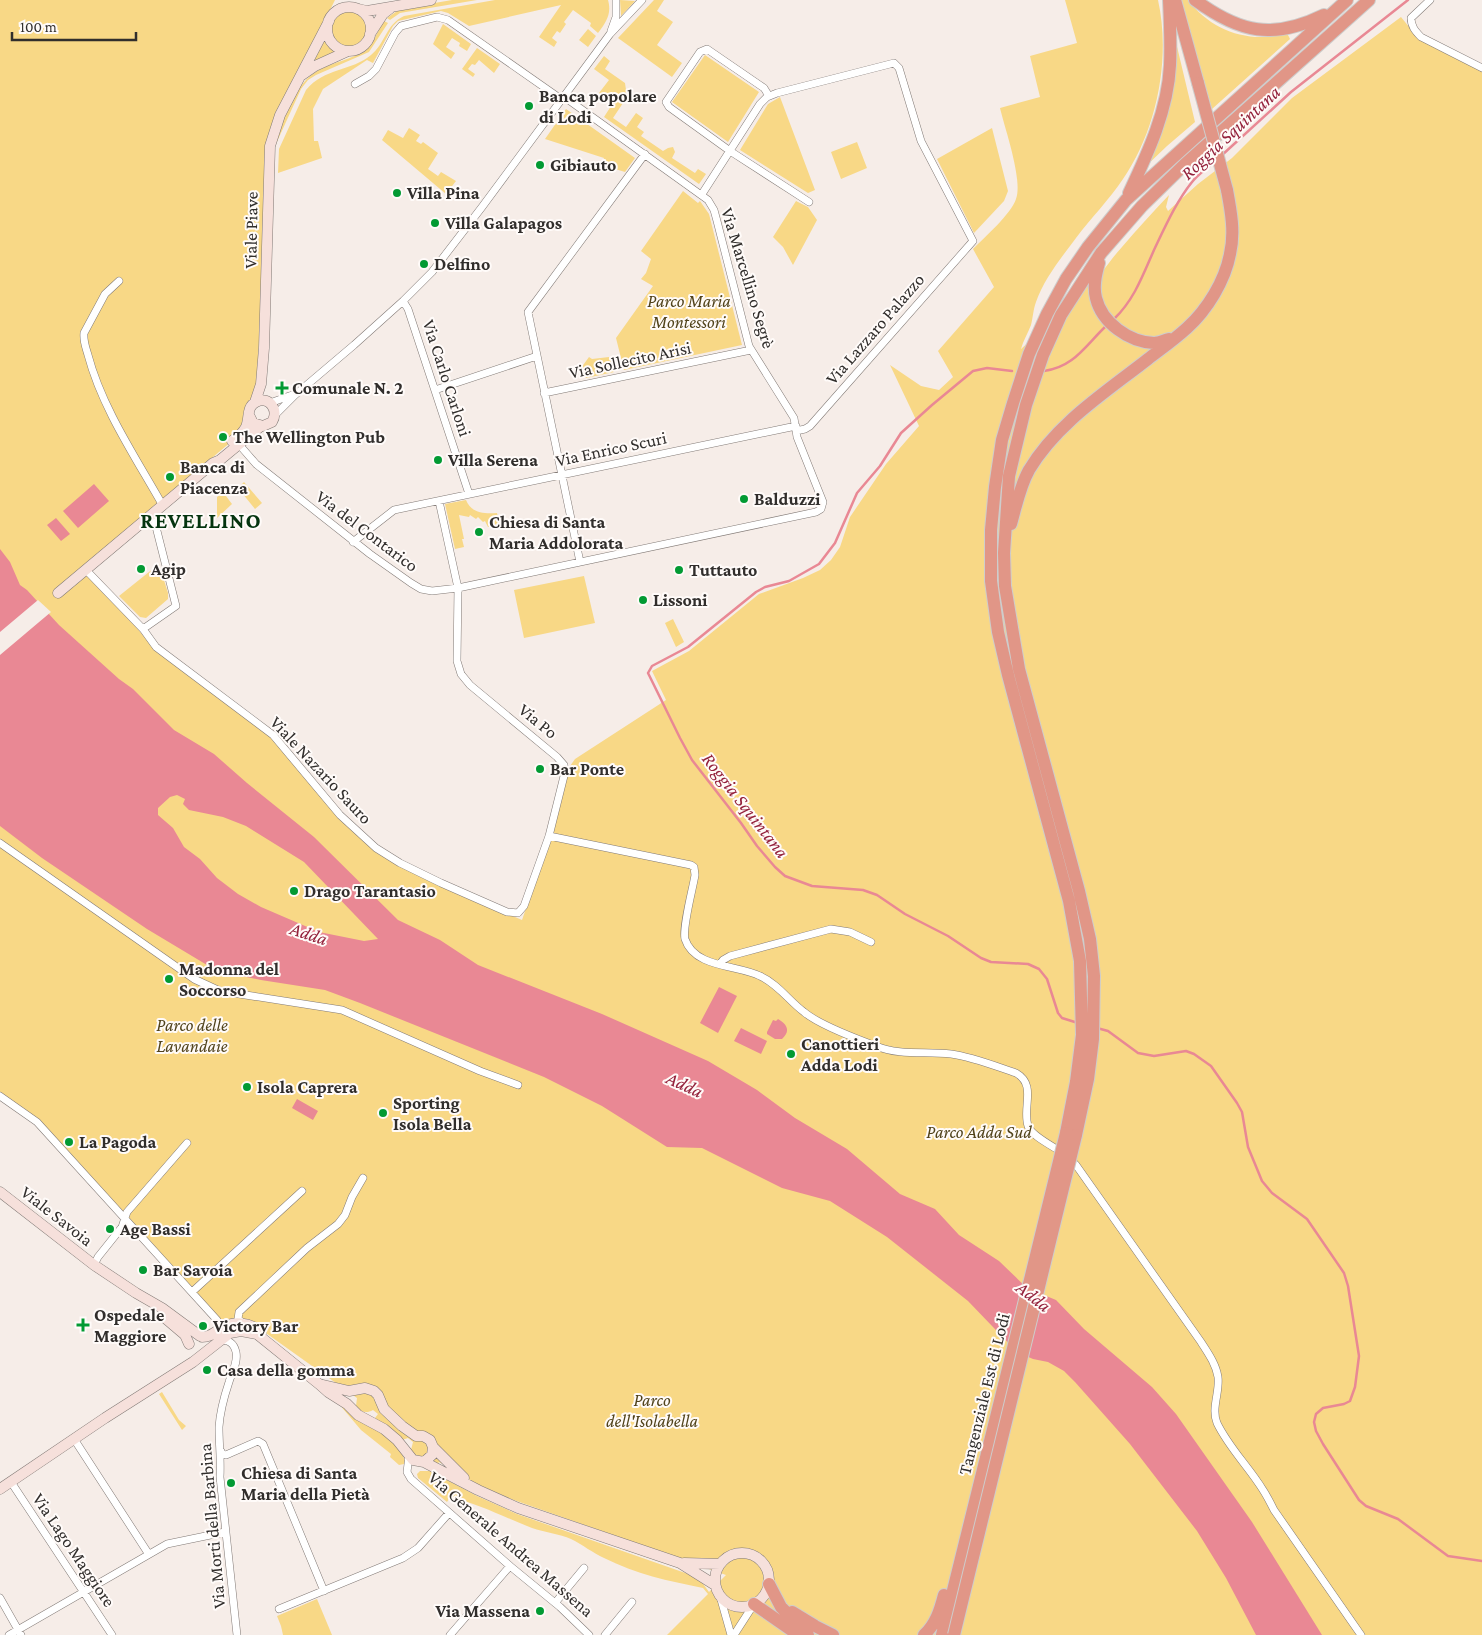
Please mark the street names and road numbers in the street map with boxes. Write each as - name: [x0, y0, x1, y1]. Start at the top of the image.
- street label: Viale Piave: [240, 191, 262, 269]
- street label: Via Marcellino Segrè: [717, 205, 779, 351]
- street label: Via Lazzaro Palazzo: [822, 270, 929, 388]
- street label: Via Carlo Carloni: [419, 317, 475, 439]
- street label: Via Sollecito Arisi: [567, 337, 693, 383]
- street label: Via Enrico Scuri: [554, 427, 669, 471]
- street label: Via del Contarico: [312, 486, 422, 576]
- street label: Via Po: [515, 699, 561, 743]
- street label: Viale Nazario Sauro: [266, 712, 376, 828]
- street label: Viale Savoia: [17, 1182, 97, 1250]
- street label: Tangenziale Est di Lodi: [954, 1311, 1014, 1477]
- street label: Via Morti della Barbina: [195, 1443, 229, 1609]
- street label: Via Generale Andrea Massena: [424, 1467, 598, 1621]
- street label: Via Lago Maggiore: [29, 1489, 119, 1611]

